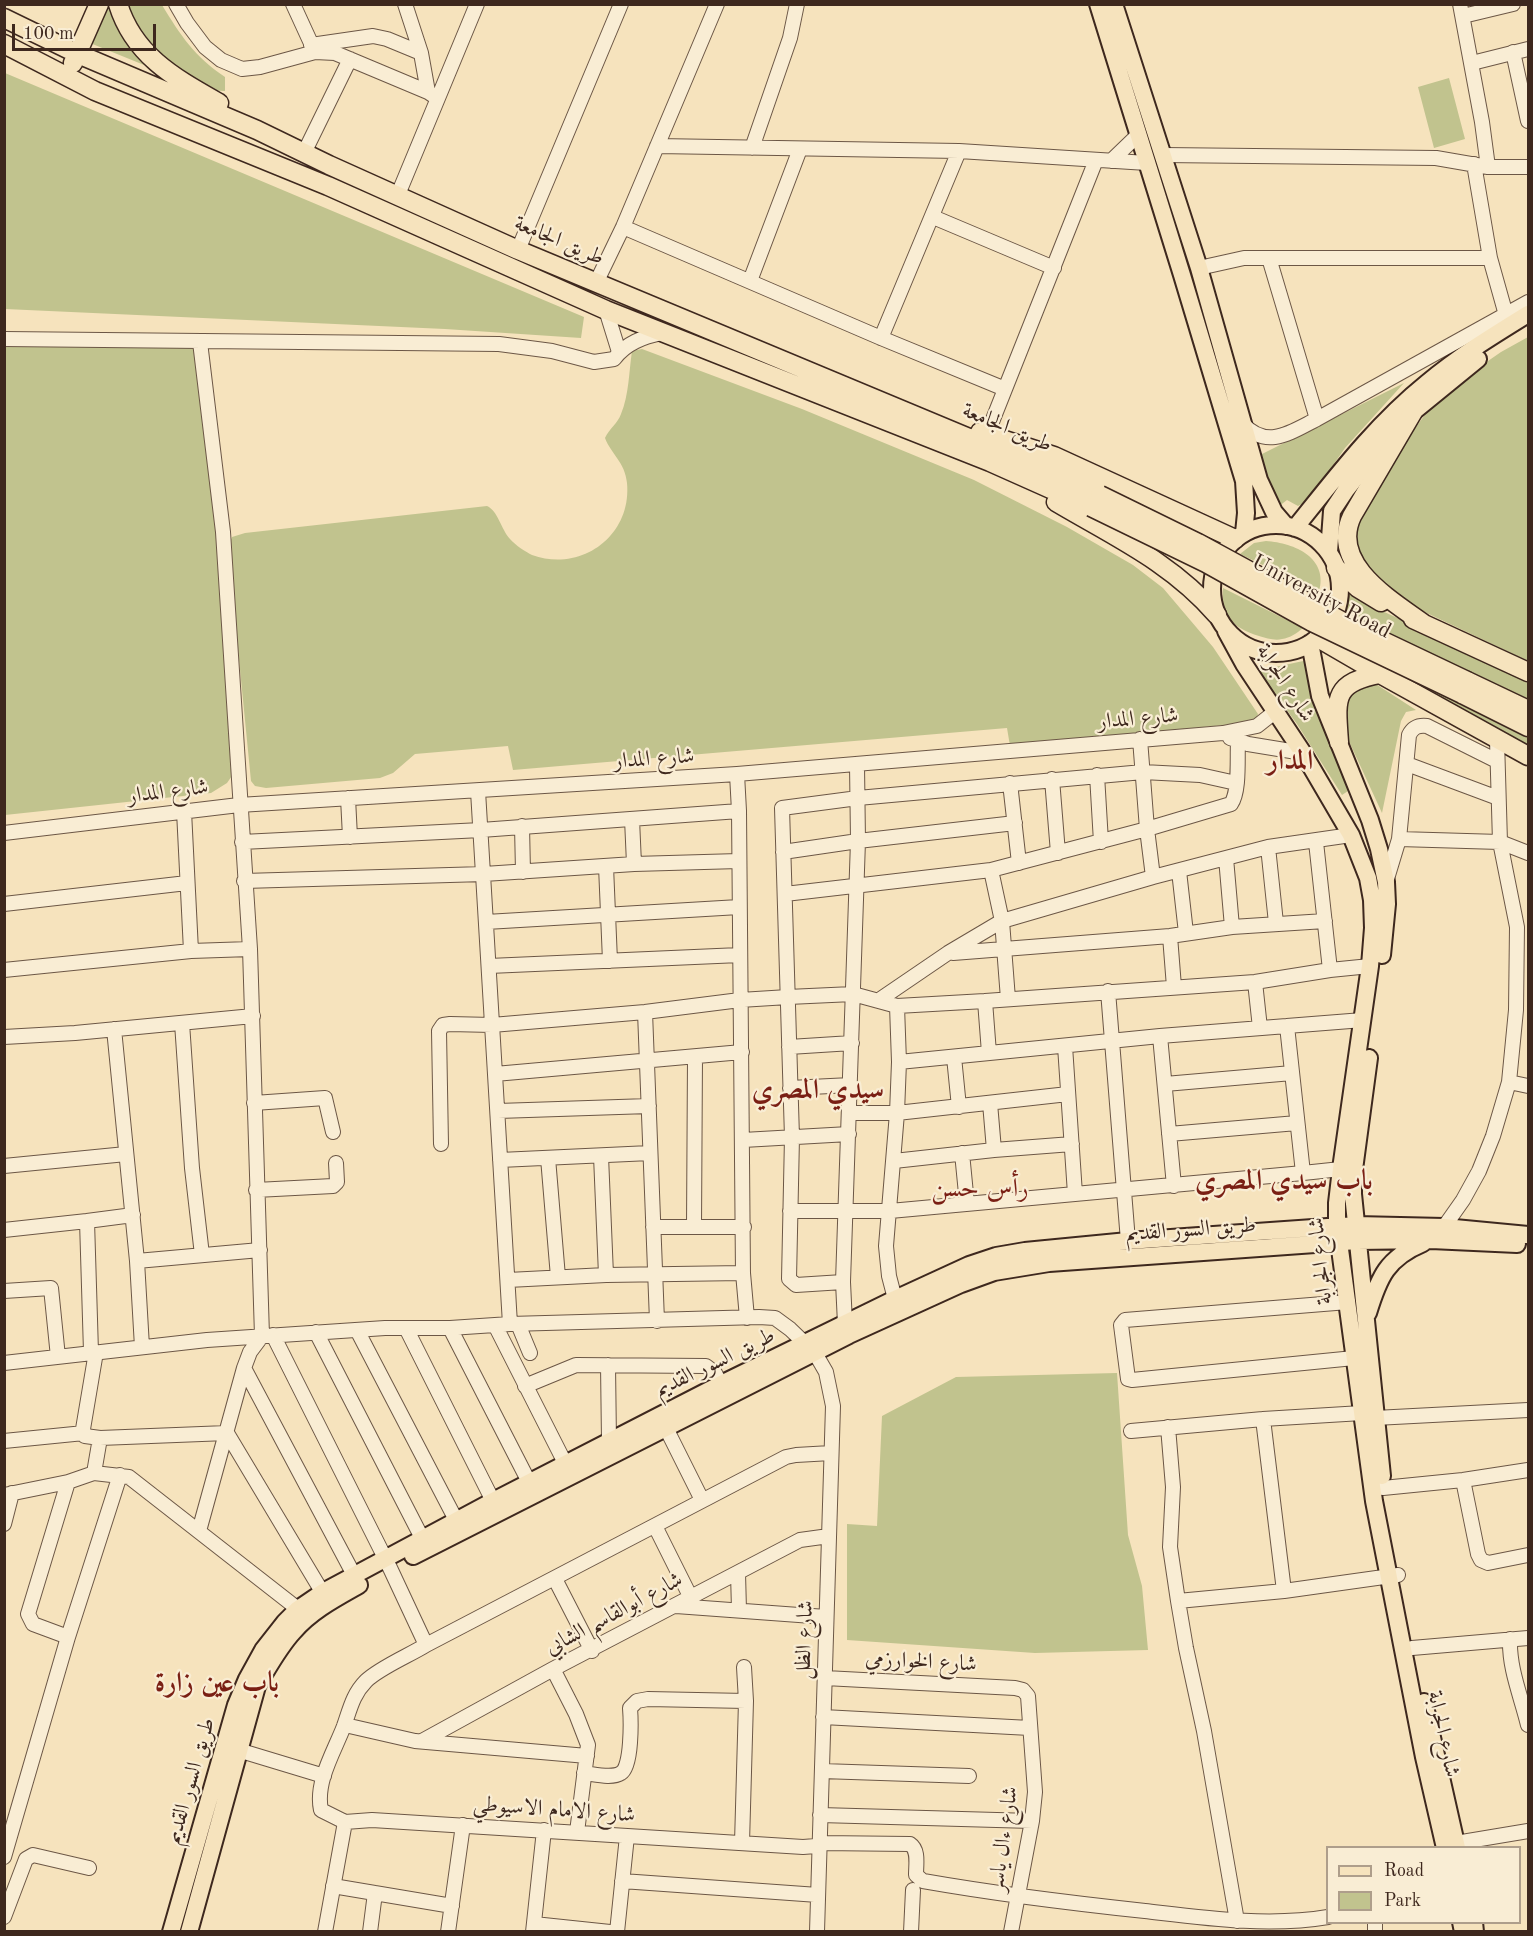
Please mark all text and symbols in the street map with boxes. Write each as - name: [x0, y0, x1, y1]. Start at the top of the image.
- scale bar: [15, 12, 159, 50]
- text: 100 m: [23, 25, 74, 43]
- street label: طريق الجامعة: [510, 210, 608, 272]
- street label: طريق الجامعة: [958, 397, 1056, 459]
- street label: University Road: [1246, 549, 1396, 645]
- street label: شارع الجرابة: [1250, 639, 1320, 727]
- street label: شارع المدار: [1097, 702, 1179, 736]
- street label: شارع المدار: [613, 743, 695, 775]
- district label: المدار: [1267, 745, 1313, 779]
- street label: شارع المدار: [126, 774, 210, 810]
- district label: سيدي المصري: [752, 1074, 884, 1108]
- district label: باب سيدي المصري: [1195, 1165, 1373, 1199]
- district label: رأس حسن: [931, 1173, 1029, 1205]
- street label: طريق السور القديم: [1125, 1212, 1257, 1248]
- street label: شارع الجرابة: [1303, 1216, 1339, 1306]
- street label: طريق السور القديم: [651, 1323, 779, 1403]
- street label: شارع أبوالقاسم الشابي: [541, 1567, 687, 1661]
- street label: شارع الظل: [790, 1600, 820, 1680]
- street label: شارع الخوارزمي: [864, 1646, 978, 1678]
- district label: باب عين زارة: [155, 1667, 279, 1701]
- street label: شارع الجرابة: [1421, 1688, 1465, 1780]
- street label: طريق السور القديم: [160, 1715, 222, 1847]
- street label: شارع ءال ياسر: [984, 1785, 1024, 1893]
- street label: شارع الامام الاسيوطي: [472, 1791, 636, 1829]
- legend: [1326, 1846, 1521, 1924]
- text: Road: [1384, 1862, 1424, 1880]
- text: Park: [1384, 1892, 1421, 1910]

